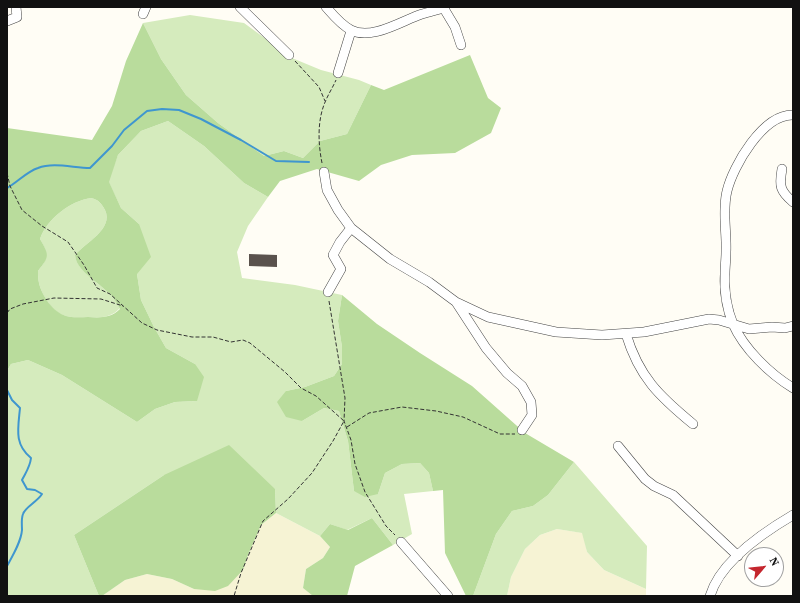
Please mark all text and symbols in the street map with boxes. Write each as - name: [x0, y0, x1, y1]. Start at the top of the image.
- north arrow: [744, 547, 784, 587]
- text: N: [766, 555, 783, 569]

